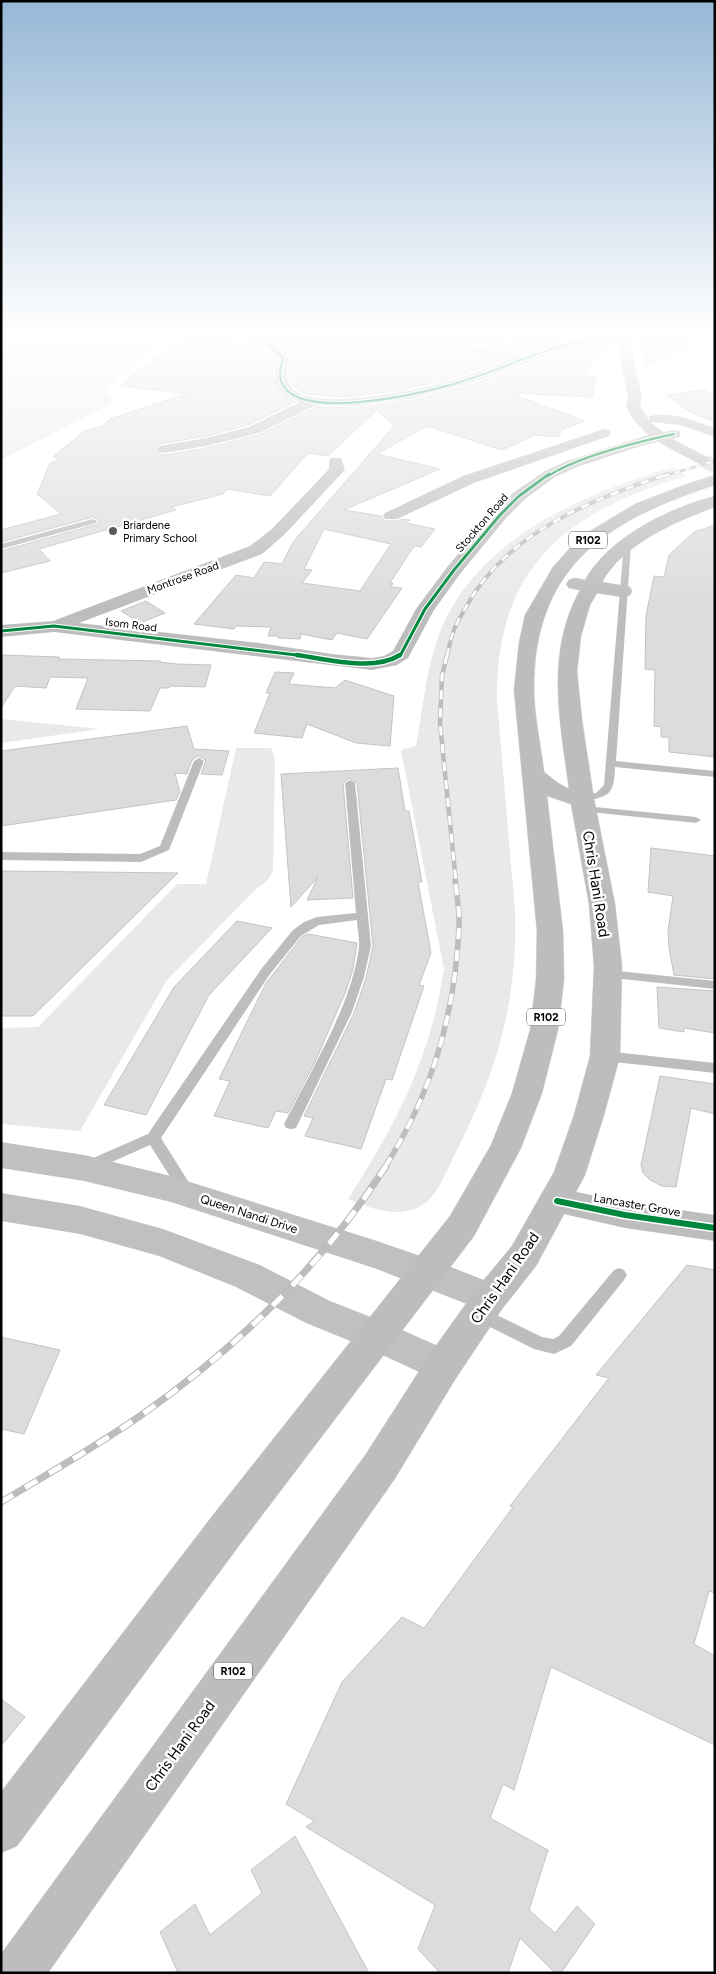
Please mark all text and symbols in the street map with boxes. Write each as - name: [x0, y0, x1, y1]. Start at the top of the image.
- street label: Stockton Road: [453, 491, 511, 555]
- place label: Briardene Primary School: [123, 519, 197, 545]
- marker: Briardene Primary School: [107, 525, 119, 537]
- road number: R102: [569, 532, 607, 548]
- street label: Montrose Road: [145, 559, 221, 597]
- street label: Isom Road: [104, 615, 158, 635]
- street label: Chris Hani Road: [579, 830, 613, 938]
- road number: R102: [527, 1009, 565, 1026]
- street label: Lancaster Grove: [592, 1190, 682, 1220]
- street label: Queen Nandi Drive: [199, 1192, 300, 1236]
- street label: Chris Hani Road: [467, 1229, 543, 1327]
- road number: R102: [214, 1662, 252, 1680]
- street label: Chris Hani Road: [141, 1697, 219, 1795]

